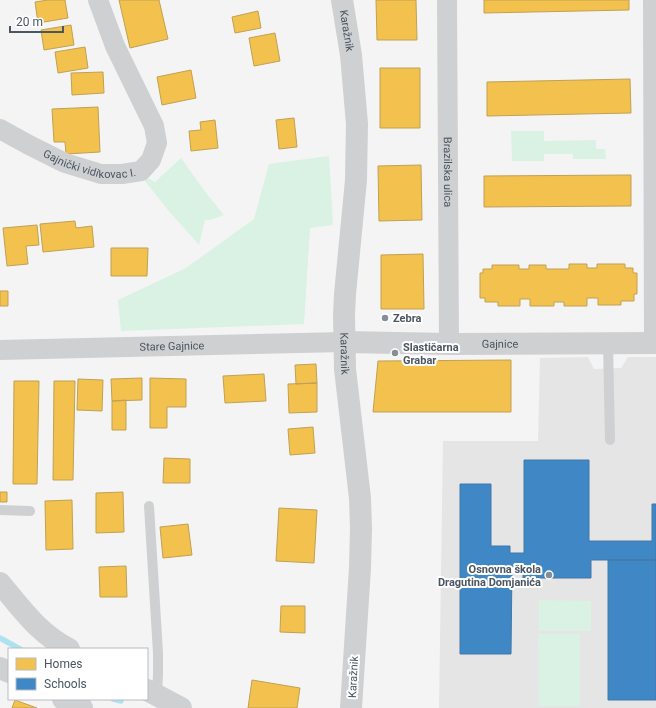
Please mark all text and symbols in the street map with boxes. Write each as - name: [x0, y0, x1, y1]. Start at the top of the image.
- scale bar: [10, 8, 63, 34]
- street label: Karažnik: [337, 9, 356, 53]
- text: 20 m: [16, 15, 43, 29]
- street label: Brazilska ulica: [441, 137, 454, 207]
- street label: Gajnički vidikovac I.: [41, 147, 137, 181]
- place label: Zebra: [393, 312, 422, 325]
- marker: Zebra: [380, 313, 390, 323]
- street label: Karažnik: [337, 332, 352, 376]
- street label: Gajnice: [482, 338, 518, 351]
- street label: Stare Gajnice: [139, 339, 205, 354]
- place label: Slastičarna Grabar: [403, 341, 459, 367]
- marker: Slastičarna Grabar: [390, 348, 400, 358]
- place label: Osnovna škola Dragutina Domjanića: [438, 563, 541, 589]
- marker: Osnovna škola Dragutina Domjanića: [544, 570, 554, 580]
- legend: [8, 648, 148, 700]
- street label: Karažnik: [346, 655, 361, 698]
- text: Homes: [44, 657, 82, 671]
- text: Schools: [44, 677, 87, 691]

